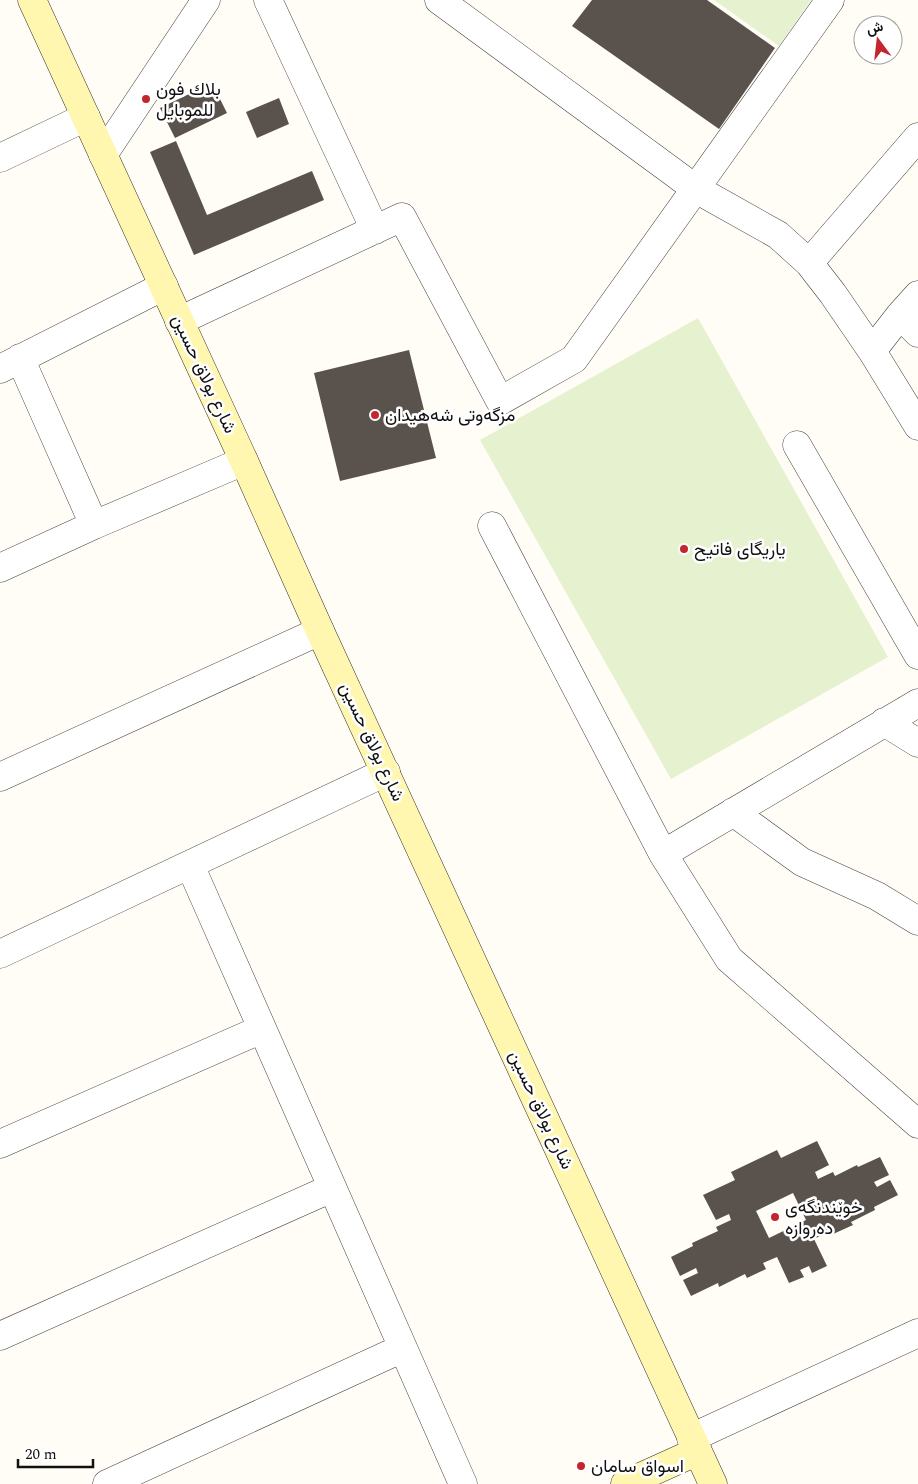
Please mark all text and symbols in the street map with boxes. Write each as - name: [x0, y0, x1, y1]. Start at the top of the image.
- north arrow: [853, 15, 903, 65]
- text: ش: [864, 16, 886, 40]
- place label: بلاك فون للموبايل: [156, 76, 221, 124]
- marker: بلاك فون للموبايل: [140, 93, 152, 105]
- street label: شارع بولاق حسين: [165, 310, 243, 438]
- place label: مزگەوتی شەهیدان: [385, 402, 515, 429]
- marker: مزگەوتی شەهیدان: [369, 409, 381, 421]
- place label: یاریگای فاتیح: [694, 536, 786, 563]
- marker: یاریگای فاتیح: [678, 543, 690, 555]
- street label: شارع بولاق حسين: [333, 678, 411, 806]
- street label: شارع بولاق حسين: [502, 1046, 580, 1174]
- place label: خوێندنگەی دەروازە: [785, 1194, 863, 1242]
- marker: خوێندنگەی دەروازە: [769, 1211, 781, 1223]
- scale bar: [18, 1436, 92, 1468]
- text: 20 m: [25, 1443, 57, 1466]
- place label: اسواق سامان: [591, 1453, 684, 1480]
- marker: اسواق سامان: [575, 1460, 587, 1472]

